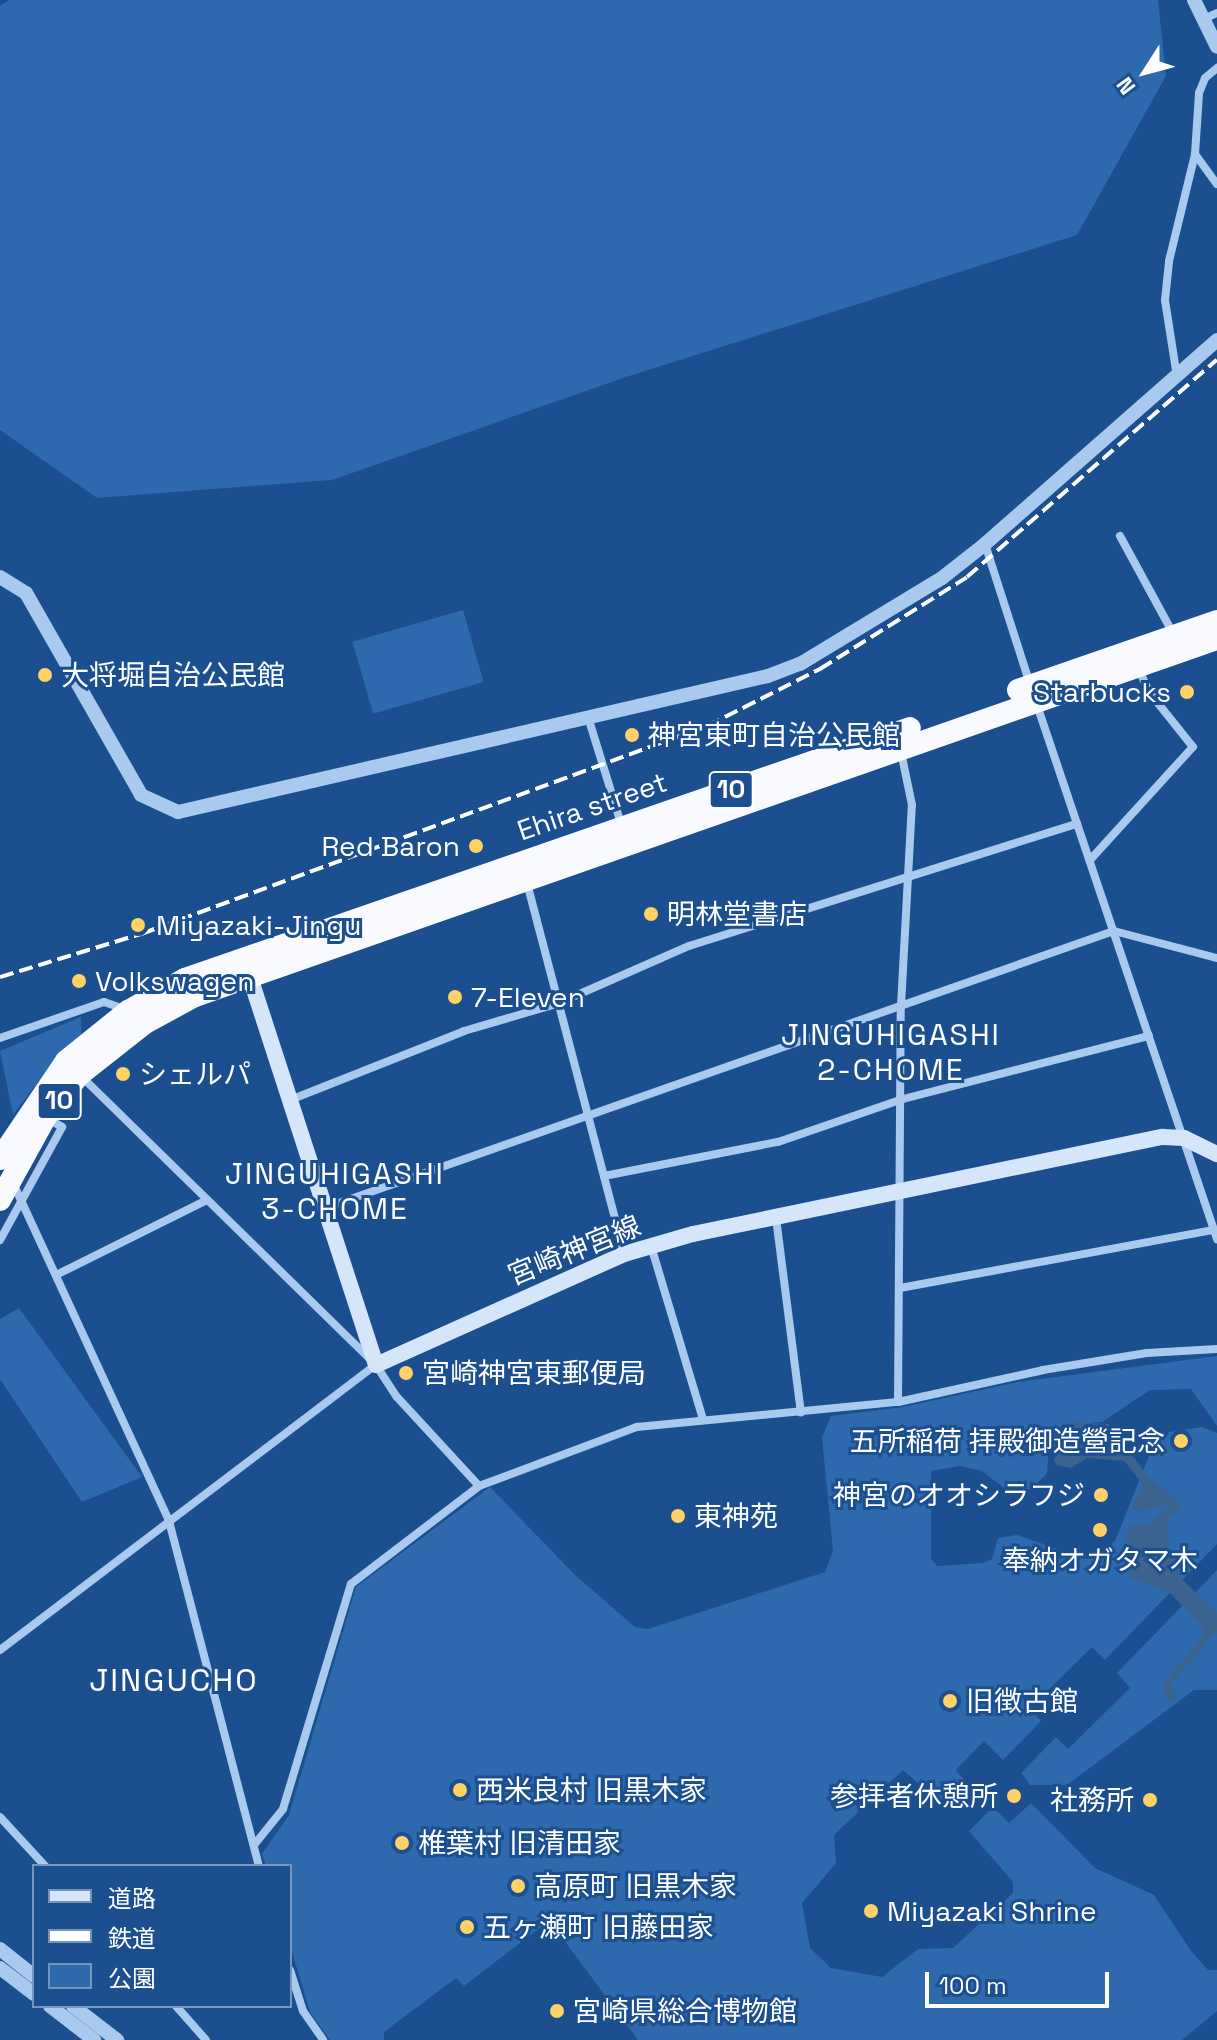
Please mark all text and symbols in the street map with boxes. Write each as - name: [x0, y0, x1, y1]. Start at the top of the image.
- north arrow: [1105, 32, 1185, 112]
- text: N: [1110, 72, 1141, 100]
- place label: 大将堀自治公民館: [61, 658, 285, 692]
- marker: 大将堀自治公民館: [36, 666, 54, 684]
- place label: Starbucks: [1033, 675, 1171, 709]
- marker: Starbucks: [1178, 683, 1196, 701]
- place label: 神宮東町自治公民館: [648, 718, 900, 752]
- marker: 神宮東町自治公民館: [623, 726, 641, 744]
- street label: Ehira street: [513, 765, 671, 847]
- road number: 10: [707, 768, 755, 812]
- place label: Red Baron: [321, 829, 460, 863]
- marker: Red Baron: [467, 837, 485, 855]
- place label: 明林堂書店: [667, 897, 807, 931]
- marker: 明林堂書店: [642, 905, 660, 923]
- place label: Miyazaki-Jingu: [156, 908, 361, 942]
- marker: Miyazaki-Jingu: [127, 914, 149, 936]
- place label: Volkswagen: [95, 964, 254, 998]
- marker: Volkswagen: [70, 972, 88, 990]
- place label: 7-Eleven: [471, 980, 585, 1014]
- marker: 7-Eleven: [446, 988, 464, 1006]
- district label: JINGUHIGASHI 2-CHOME: [781, 1017, 1001, 1088]
- place label: シェルパ: [139, 1057, 251, 1091]
- marker: シェルパ: [114, 1065, 132, 1083]
- road number: 10: [35, 1079, 83, 1123]
- district label: JINGUHIGASHI 3-CHOME: [225, 1156, 445, 1226]
- street label: 宮崎神宮線: [503, 1208, 645, 1292]
- place label: 宮崎神宮東郵便局: [422, 1356, 646, 1390]
- marker: 宮崎神宮東郵便局: [397, 1364, 415, 1382]
- place label: 五所稲荷 拝殿御造營記念: [850, 1424, 1165, 1458]
- marker: 五所稲荷 拝殿御造營記念: [1172, 1432, 1190, 1450]
- place label: 神宮のオオシラフジ: [833, 1478, 1085, 1512]
- marker: 神宮のオオシラフジ: [1092, 1486, 1110, 1504]
- place label: 東神苑: [694, 1499, 778, 1533]
- marker: 東神苑: [669, 1507, 687, 1525]
- marker: 奉納オガタマ木: [1091, 1521, 1109, 1539]
- place label: 奉納オガタマ木: [1002, 1543, 1198, 1577]
- district label: JINGUCHO: [89, 1661, 259, 1699]
- place label: 旧徴古館: [966, 1684, 1078, 1718]
- marker: 旧徴古館: [941, 1692, 959, 1710]
- place label: 西米良村 旧黒木家: [476, 1773, 707, 1807]
- place label: 参拝者休憩所: [830, 1779, 998, 1813]
- marker: 西米良村 旧黒木家: [451, 1781, 469, 1799]
- place label: 社務所: [1050, 1783, 1134, 1817]
- marker: 参拝者休憩所: [1005, 1787, 1023, 1805]
- marker: 社務所: [1141, 1791, 1159, 1809]
- place label: 椎葉村 旧清田家: [418, 1826, 621, 1860]
- marker: 椎葉村 旧清田家: [393, 1834, 411, 1852]
- legend: [32, 1864, 292, 2008]
- place label: 高原町 旧黒木家: [534, 1869, 737, 1903]
- marker: 高原町 旧黒木家: [509, 1877, 527, 1895]
- text: 道路: [108, 1883, 156, 1914]
- place label: Miyazaki Shrine: [887, 1894, 1097, 1928]
- marker: Miyazaki Shrine: [862, 1902, 880, 1920]
- place label: 五ヶ瀬町 旧藤田家: [483, 1910, 714, 1944]
- marker: 五ヶ瀬町 旧藤田家: [458, 1918, 476, 1936]
- text: 鉄道: [108, 1923, 156, 1954]
- scale bar: [929, 1956, 1113, 2006]
- text: 公園: [108, 1963, 156, 1994]
- text: 100 m: [939, 1970, 1007, 2001]
- place label: 宮崎県総合博物館: [573, 1994, 797, 2028]
- marker: 宮崎県総合博物館: [548, 2002, 566, 2020]

